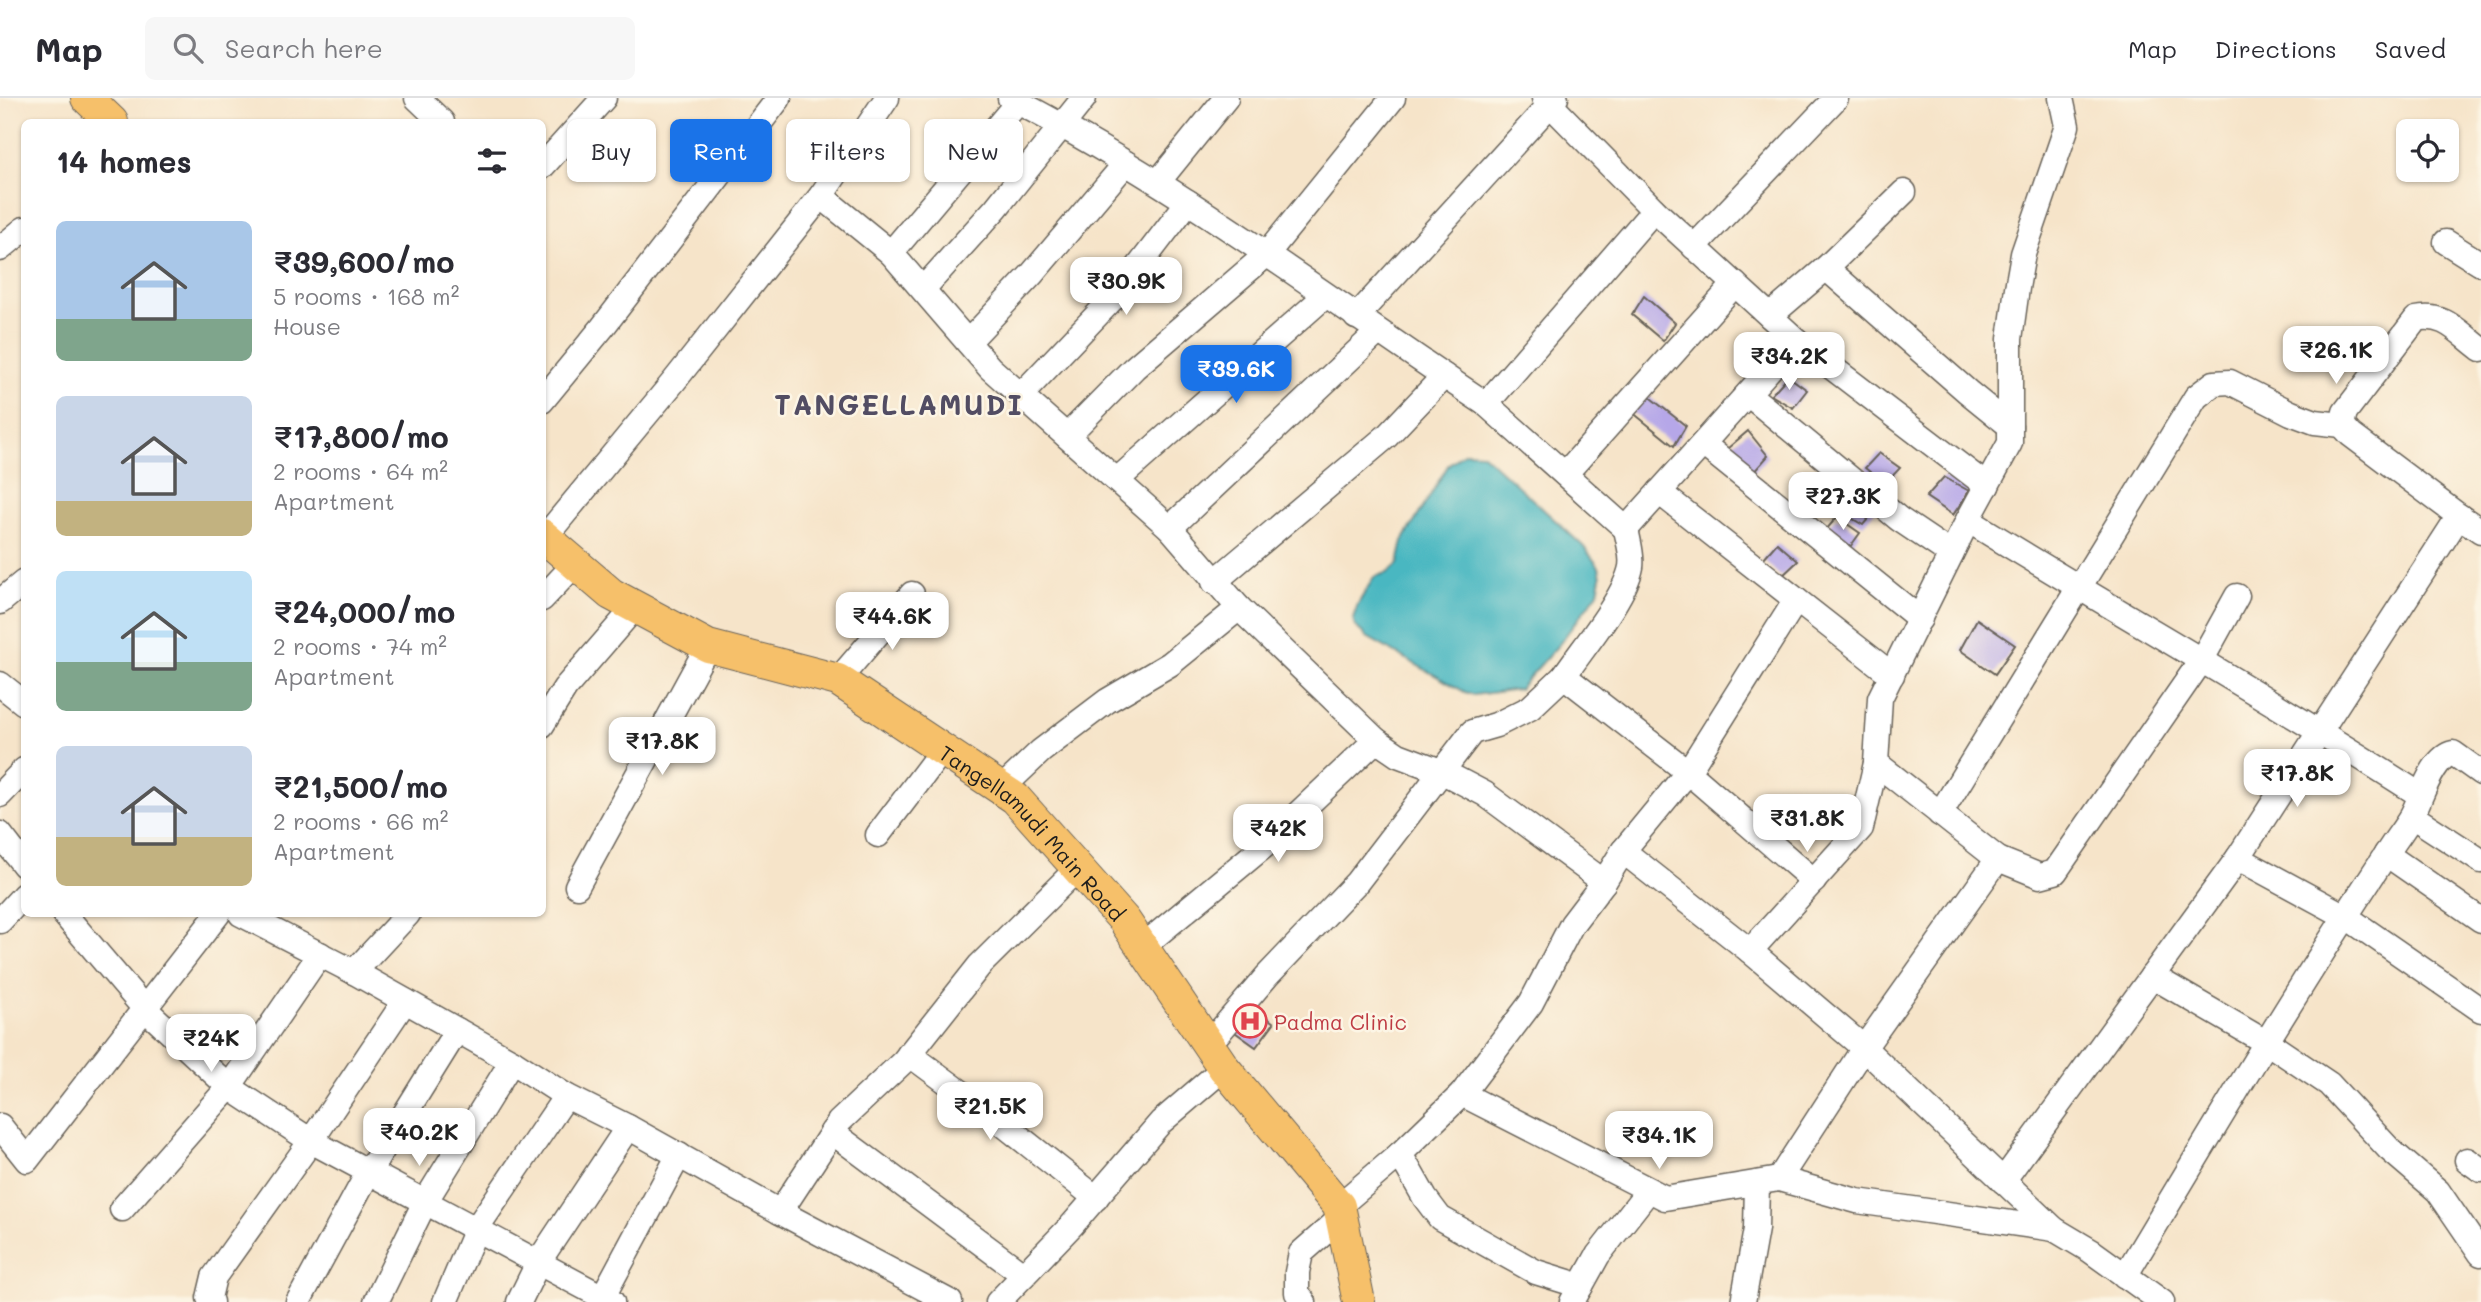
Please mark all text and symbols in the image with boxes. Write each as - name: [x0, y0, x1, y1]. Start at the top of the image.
- search box: [145, 17, 635, 80]
- text: Map: [35, 27, 103, 70]
- icon: search: [169, 29, 207, 67]
- text: Search here: [225, 31, 383, 65]
- text: Map: [2128, 33, 2177, 64]
- text: Directions: [2215, 33, 2337, 64]
- text: Saved: [2375, 33, 2446, 64]
- chip: Buy: [567, 119, 656, 182]
- chip: Rent: [670, 119, 772, 182]
- chip: Filters: [786, 119, 910, 182]
- chip: New: [924, 119, 1023, 182]
- map controls: [2396, 119, 2459, 182]
- button: locate: [2396, 119, 2459, 182]
- text: 14 homes: [56, 141, 192, 181]
- icon: filters: [473, 142, 511, 180]
- text: ₹39,600/mo: [273, 241, 454, 281]
- icon: home: [112, 249, 196, 333]
- pin: ₹30.9K: [1069, 258, 1183, 317]
- text: ₹30.9K: [1086, 265, 1166, 295]
- text: 5 rooms · 168 m²: [273, 281, 459, 311]
- text: House: [273, 311, 341, 341]
- pin: ₹26.1K: [2279, 327, 2393, 386]
- pin: ₹34.2K: [1732, 332, 1846, 392]
- text: ₹26.1K: [2299, 334, 2373, 364]
- text: ₹34.2K: [1750, 340, 1828, 370]
- pin: ₹39.6K: [1179, 345, 1293, 405]
- text: ₹39.6K: [1197, 353, 1275, 383]
- district label: TANGELLAMUDI: [774, 386, 1024, 422]
- text: ₹17,800/mo: [273, 416, 449, 456]
- icon: home: [112, 424, 196, 508]
- text: 2 rooms · 64 m²: [273, 456, 448, 486]
- pin: ₹27.3K: [1786, 472, 1900, 532]
- text: ₹27.3K: [1805, 480, 1881, 510]
- text: Apartment: [273, 486, 395, 516]
- text: ₹24,000/mo: [273, 591, 455, 631]
- pin: ₹44.6K: [835, 592, 949, 652]
- icon: home: [112, 599, 196, 683]
- text: ₹44.6K: [852, 600, 932, 630]
- text: 2 rooms · 74 m²: [273, 631, 447, 661]
- text: Apartment: [273, 661, 395, 691]
- pin: ₹17.8K: [605, 718, 719, 777]
- text: ₹17.8K: [625, 725, 699, 755]
- street label: Tangellamudi Main Road: [935, 738, 1131, 926]
- pin: ₹17.8K: [2240, 750, 2354, 809]
- text: ₹17.8K: [2260, 757, 2334, 787]
- text: ₹21,500/mo: [273, 766, 448, 806]
- icon: home: [112, 774, 196, 858]
- pin: ₹31.8K: [1750, 794, 1864, 854]
- text: ₹31.8K: [1769, 802, 1845, 832]
- pin: ₹42K: [1237, 804, 1319, 864]
- text: 2 rooms · 66 m²: [273, 806, 448, 836]
- text: ₹42K: [1249, 812, 1307, 842]
- text: Apartment: [273, 836, 395, 866]
- hospital icon: Padma Clinic: [1231, 1002, 1269, 1040]
- place label: Padma Clinic: [1274, 1008, 1407, 1035]
- pin: ₹24K: [170, 1014, 252, 1074]
- text: ₹24K: [182, 1022, 240, 1052]
- pin: ₹21.5K: [933, 1082, 1047, 1142]
- text: ₹21.5K: [953, 1090, 1027, 1120]
- pin: ₹40.2K: [362, 1108, 476, 1168]
- pin: ₹34.1K: [1602, 1112, 1716, 1171]
- text: ₹40.2K: [379, 1116, 459, 1146]
- text: ₹34.1K: [1621, 1119, 1697, 1149]

